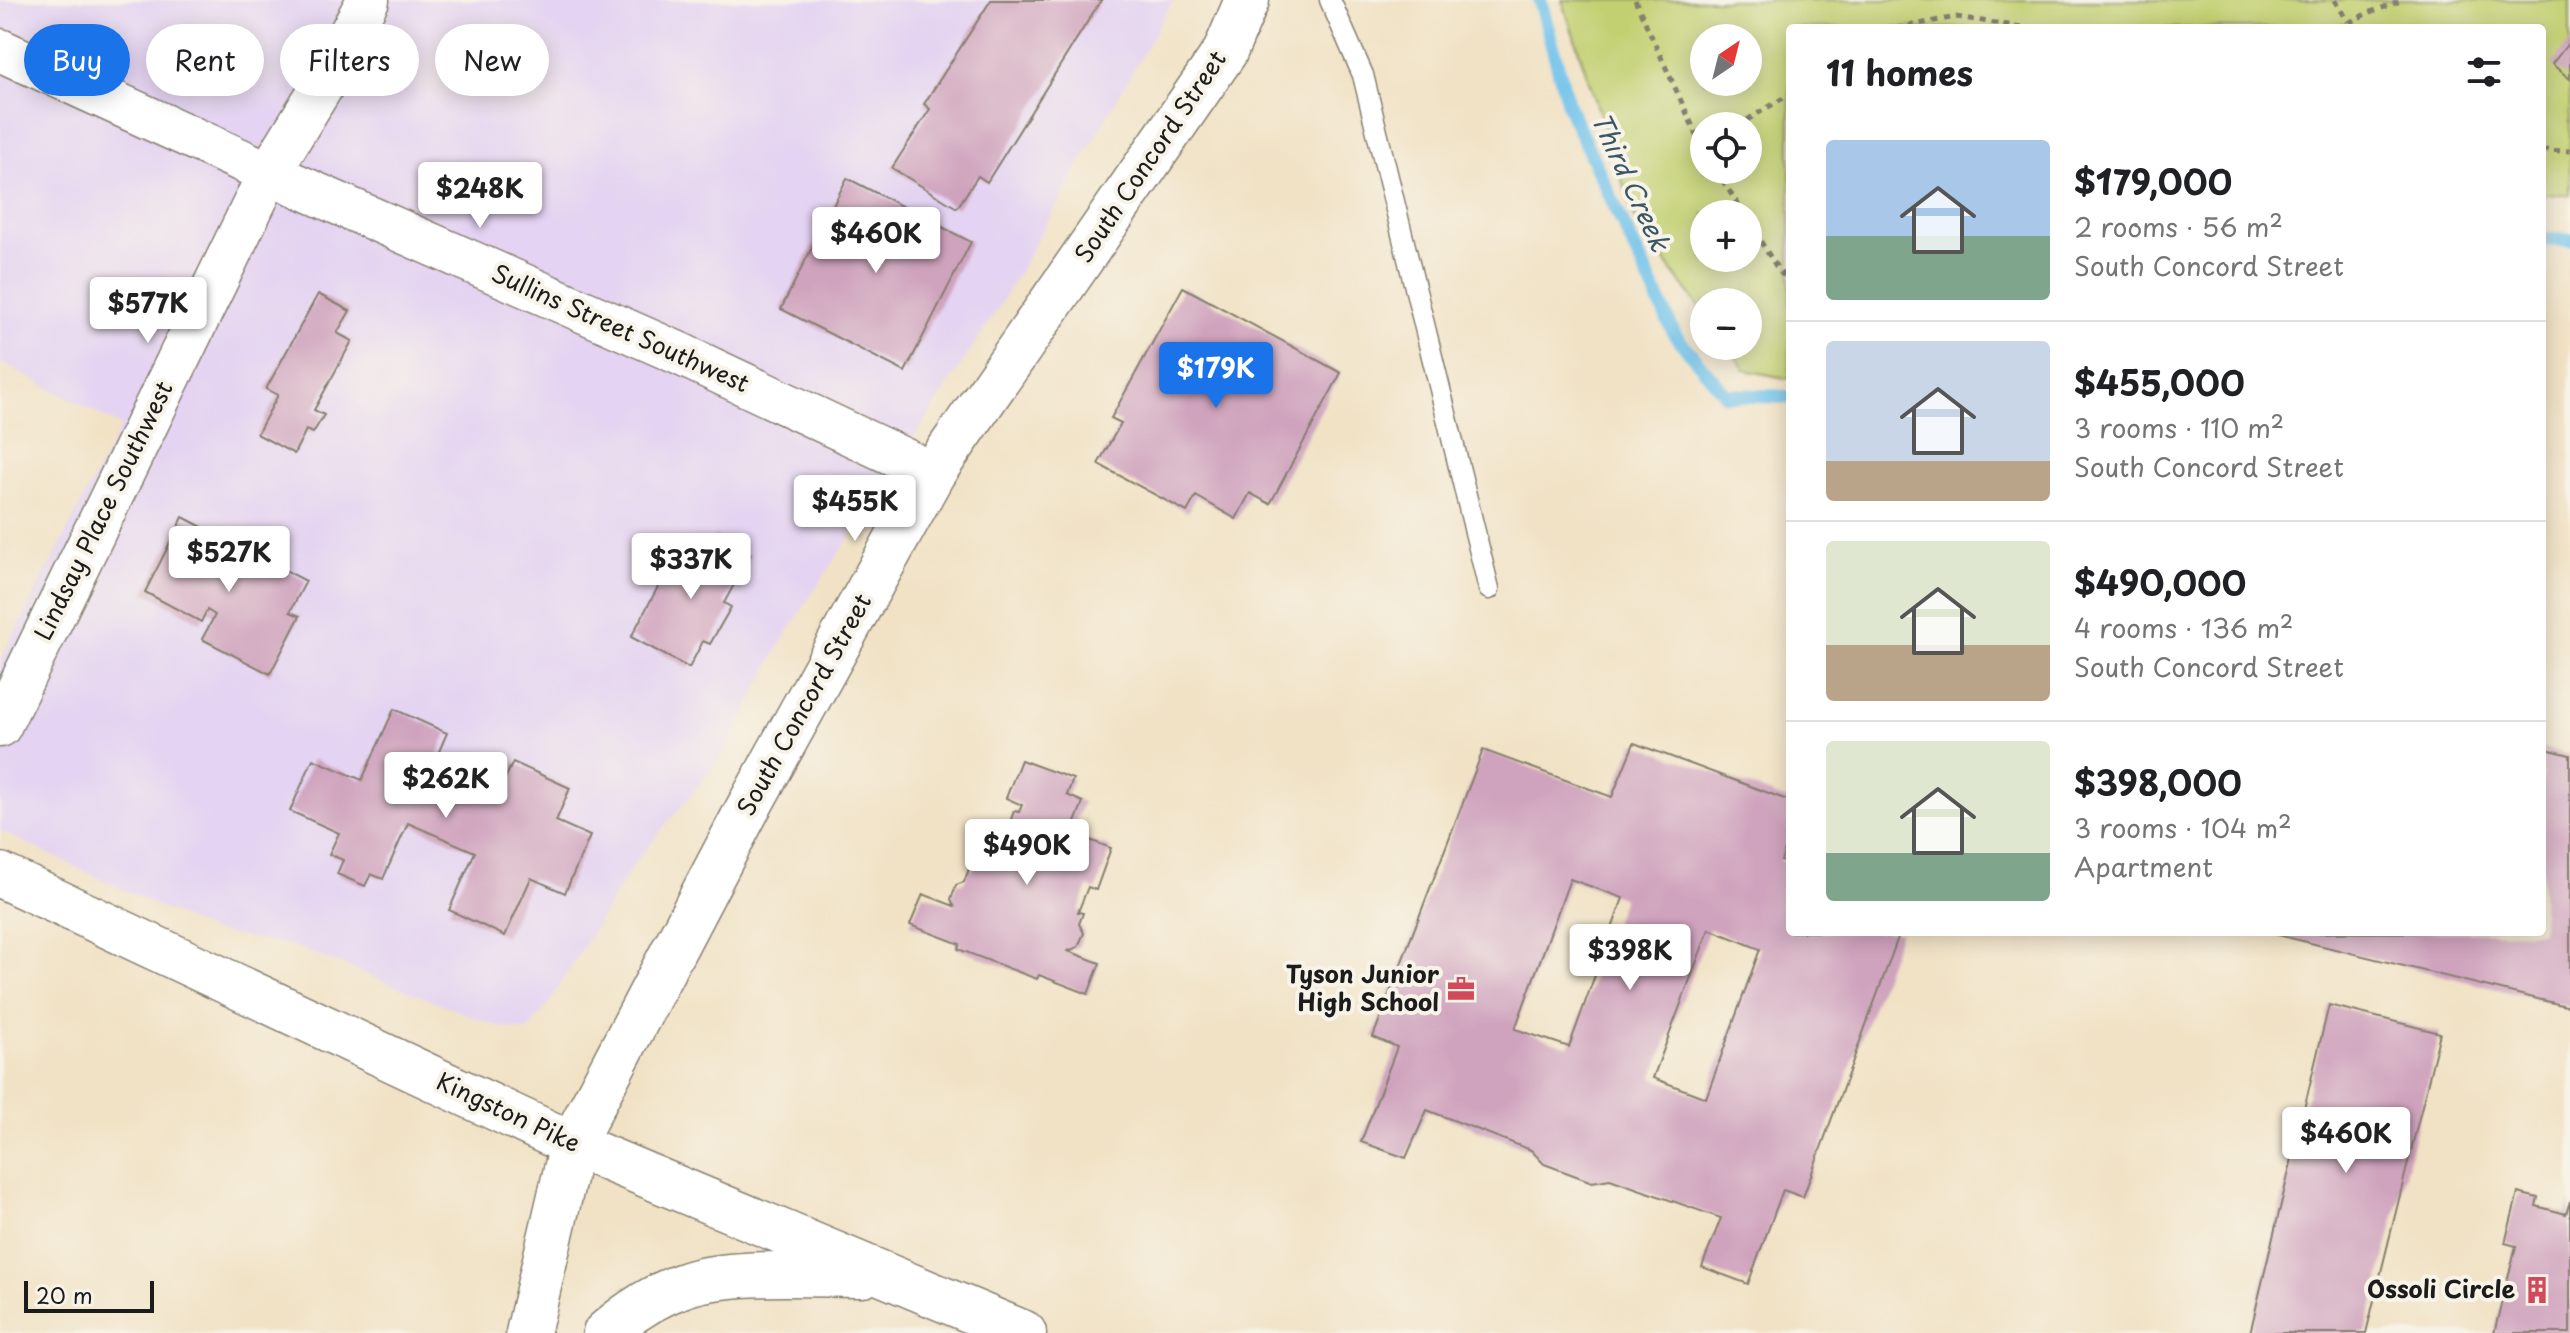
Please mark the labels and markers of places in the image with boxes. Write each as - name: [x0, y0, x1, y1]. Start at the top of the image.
- pin: $248K: [424, 162, 536, 230]
- pin: $460K: [820, 207, 932, 275]
- pin: $577K: [92, 277, 204, 345]
- pin: $179K: [1160, 342, 1272, 410]
- pin: $455K: [799, 475, 911, 543]
- pin: $527K: [173, 526, 285, 594]
- pin: $337K: [635, 533, 747, 601]
- pin: $262K: [390, 752, 502, 820]
- pin: $490K: [971, 819, 1083, 887]
- pin: $398K: [1574, 924, 1686, 992]
- place label: Tyson Junior High School: [1286, 955, 1440, 1019]
- office icon: Tyson Junior High School: [1446, 974, 1476, 1004]
- pin: $460K: [2290, 1107, 2402, 1175]
- place label: Ossoli Circle: [2367, 1270, 2515, 1306]
- building icon: Ossoli Circle: [2522, 1275, 2552, 1305]

